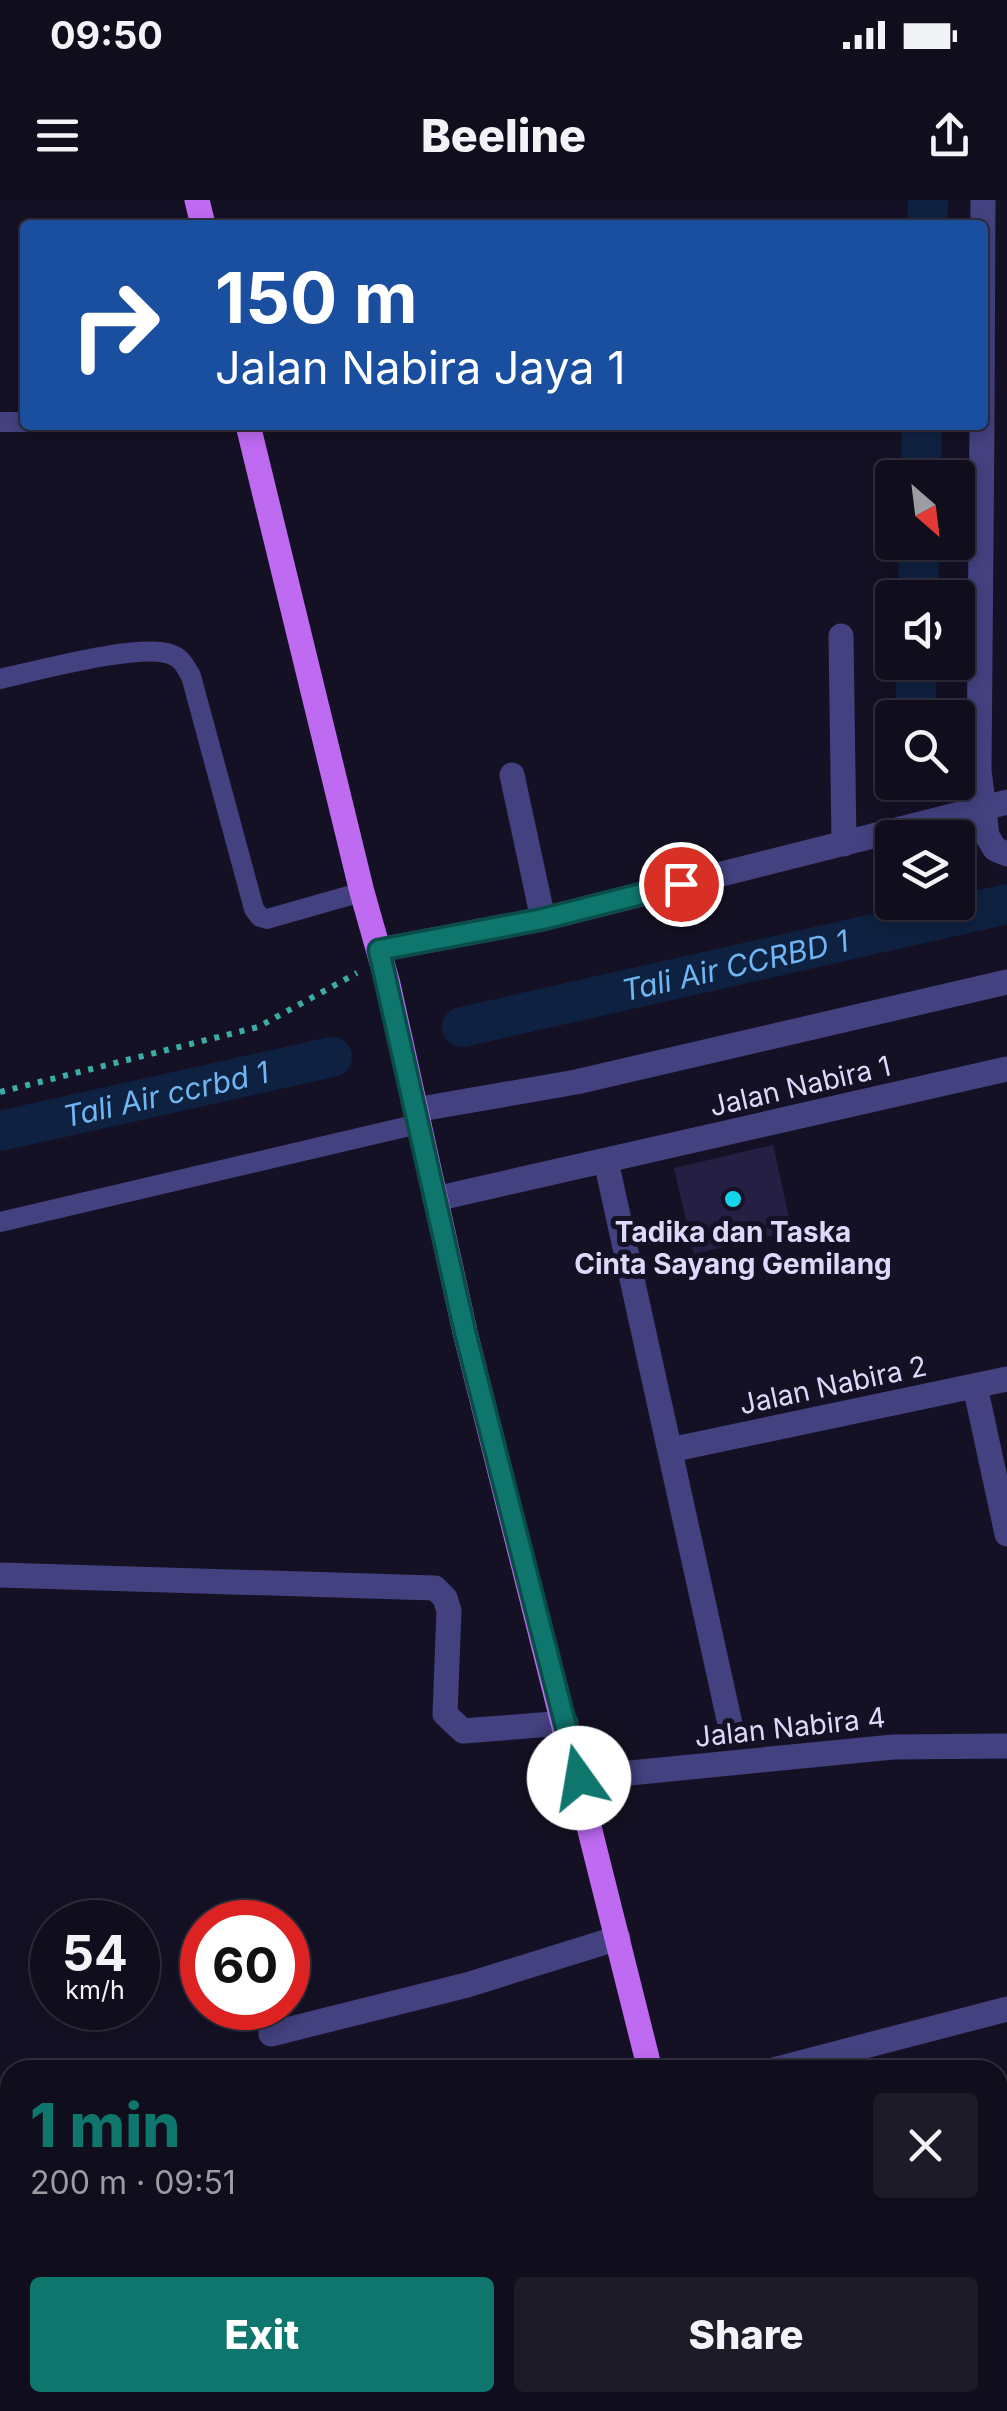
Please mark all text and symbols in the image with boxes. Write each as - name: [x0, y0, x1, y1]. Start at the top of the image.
- text: 09:50: [50, 12, 163, 58]
- icon: menu: [30, 108, 85, 163]
- text: Beeline: [421, 108, 586, 163]
- icon: share: [922, 108, 977, 163]
- text: 150 m: [215, 255, 418, 340]
- icon: right: [50, 260, 180, 390]
- text: Jalan Nabira Jaya 1: [215, 340, 625, 395]
- north arrow: [875, 460, 975, 560]
- map controls: [875, 460, 975, 920]
- button: sound: [875, 580, 975, 680]
- button: search: [875, 700, 975, 800]
- button: layers: [875, 820, 975, 920]
- pin: [639, 842, 724, 927]
- icon: arrive: [654, 857, 709, 912]
- water label: Tali Air CCRBD 1: [618, 922, 852, 1008]
- street label: Jalan Nabira 1: [706, 1049, 894, 1123]
- water label: Tali Air ccrbd 1: [60, 1054, 272, 1134]
- marker: Tadika dan Taska Cinta Sayang Gemilang: [722, 1188, 744, 1210]
- place label: Tadika dan Taska Cinta Sayang Gemilang: [574, 1215, 892, 1281]
- street label: Jalan Nabira 2: [736, 1349, 930, 1421]
- street label: Jalan Nabira 4: [693, 1700, 887, 1754]
- position arrow: [527, 1726, 631, 1830]
- speed limit sign: 60: [180, 1900, 310, 2030]
- text: 54: [62, 1923, 128, 1983]
- text: km/h: [65, 1975, 125, 2005]
- text: 1 min: [30, 2089, 180, 2161]
- button: close: [873, 2093, 978, 2198]
- text: 200 m · 09:51: [30, 2163, 236, 2202]
- button: Exit: [30, 2277, 494, 2392]
- button: Share: [514, 2277, 978, 2392]

